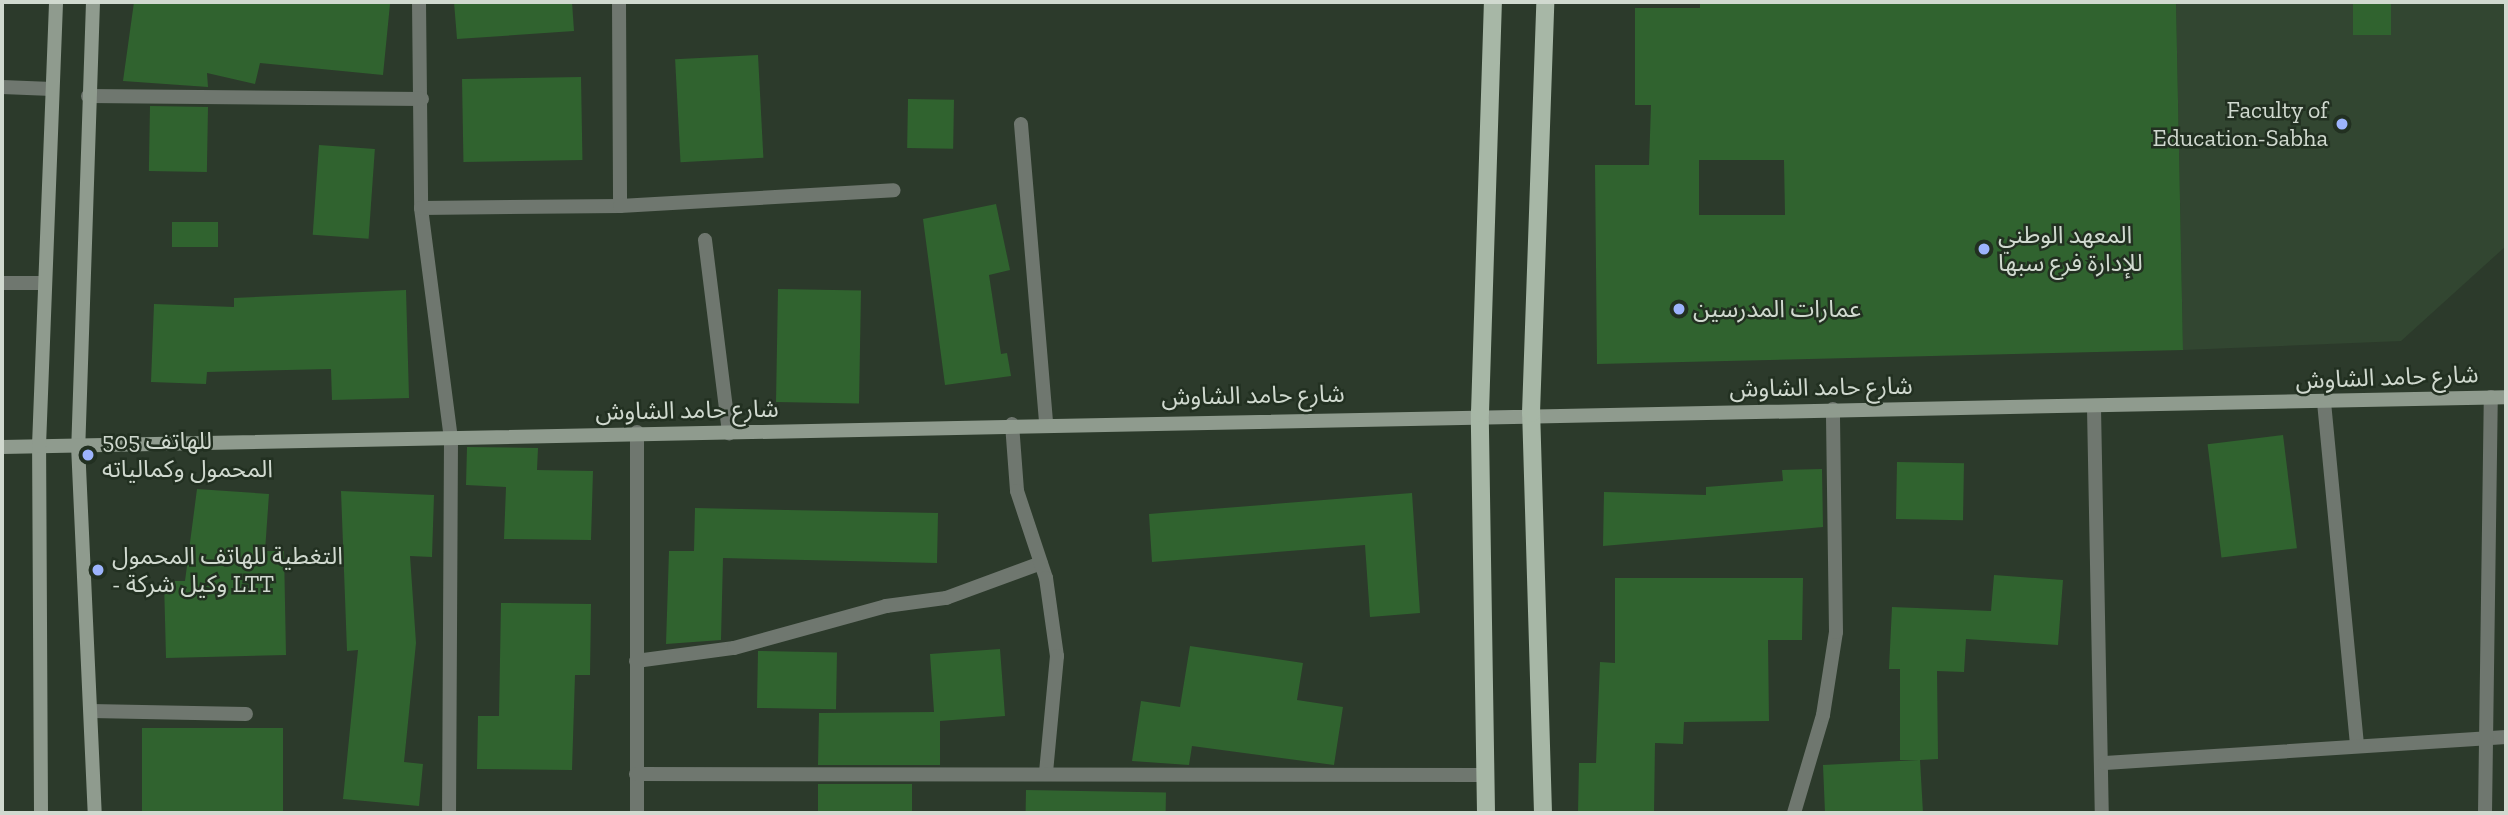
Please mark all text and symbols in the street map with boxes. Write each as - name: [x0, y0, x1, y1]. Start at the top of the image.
- place label: Faculty of Education-Sabha: [2153, 96, 2328, 152]
- marker: Faculty of Education-Sabha: [2334, 116, 2350, 132]
- place label: المعهد الوطني للإدارة فرع سبها: [1998, 221, 2143, 277]
- marker: المعهد الوطني للإدارة فرع سبها: [1976, 241, 1992, 257]
- place label: عمارات المدرسين: [1693, 295, 1861, 323]
- marker: عمارات المدرسين: [1671, 301, 1687, 317]
- street label: شارع حامد الشاوش: [2295, 359, 2479, 395]
- street label: شارع حامد الشاوش: [1729, 371, 1913, 403]
- street label: شارع حامد الشاوش: [1161, 379, 1345, 411]
- street label: شارع حامد الشاوش: [595, 394, 779, 426]
- place label: 505 للهاتف المحمول وكمالياته: [102, 427, 273, 483]
- marker: 505 للهاتف المحمول وكمالياته: [80, 447, 96, 463]
- place label: التغطية للهاتف المحمول - وكيل شركة LTT: [112, 542, 343, 598]
- marker: التغطية للهاتف المحمول - وكيل شركة LTT: [90, 562, 106, 578]

